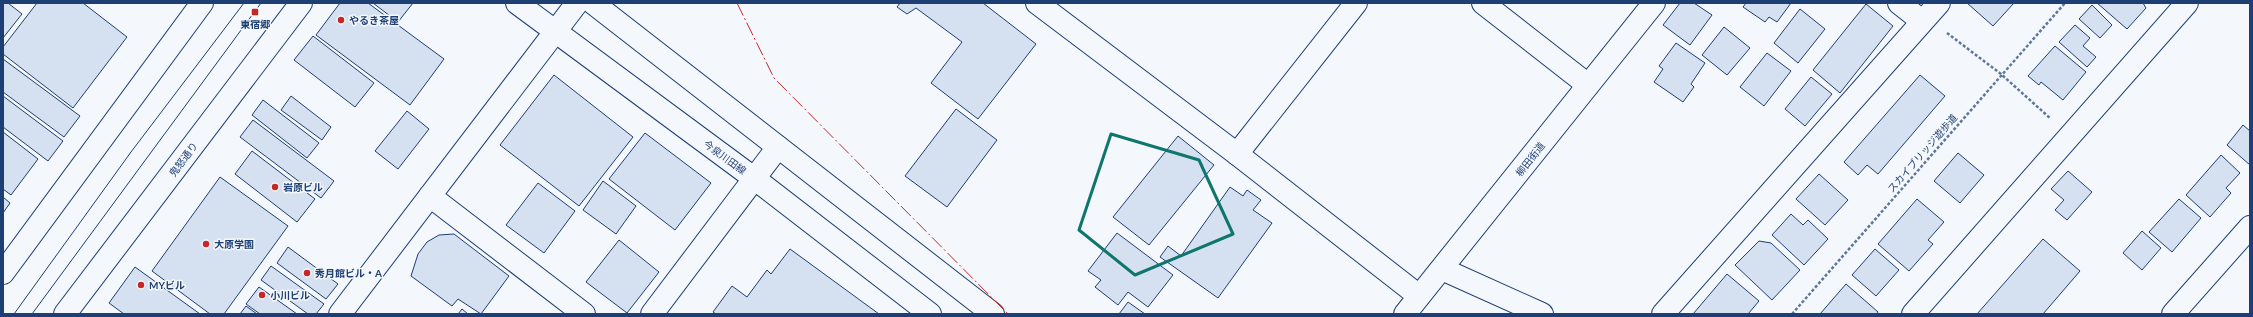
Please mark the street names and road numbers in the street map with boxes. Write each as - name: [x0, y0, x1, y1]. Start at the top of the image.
- street label: スカイブリッジ遊歩道: [1885, 111, 1959, 195]
- street label: 今泉川田線: [701, 137, 749, 177]
- street label: 鬼怒通り: [166, 139, 200, 179]
- street label: 柳田街道: [1513, 140, 1547, 178]

